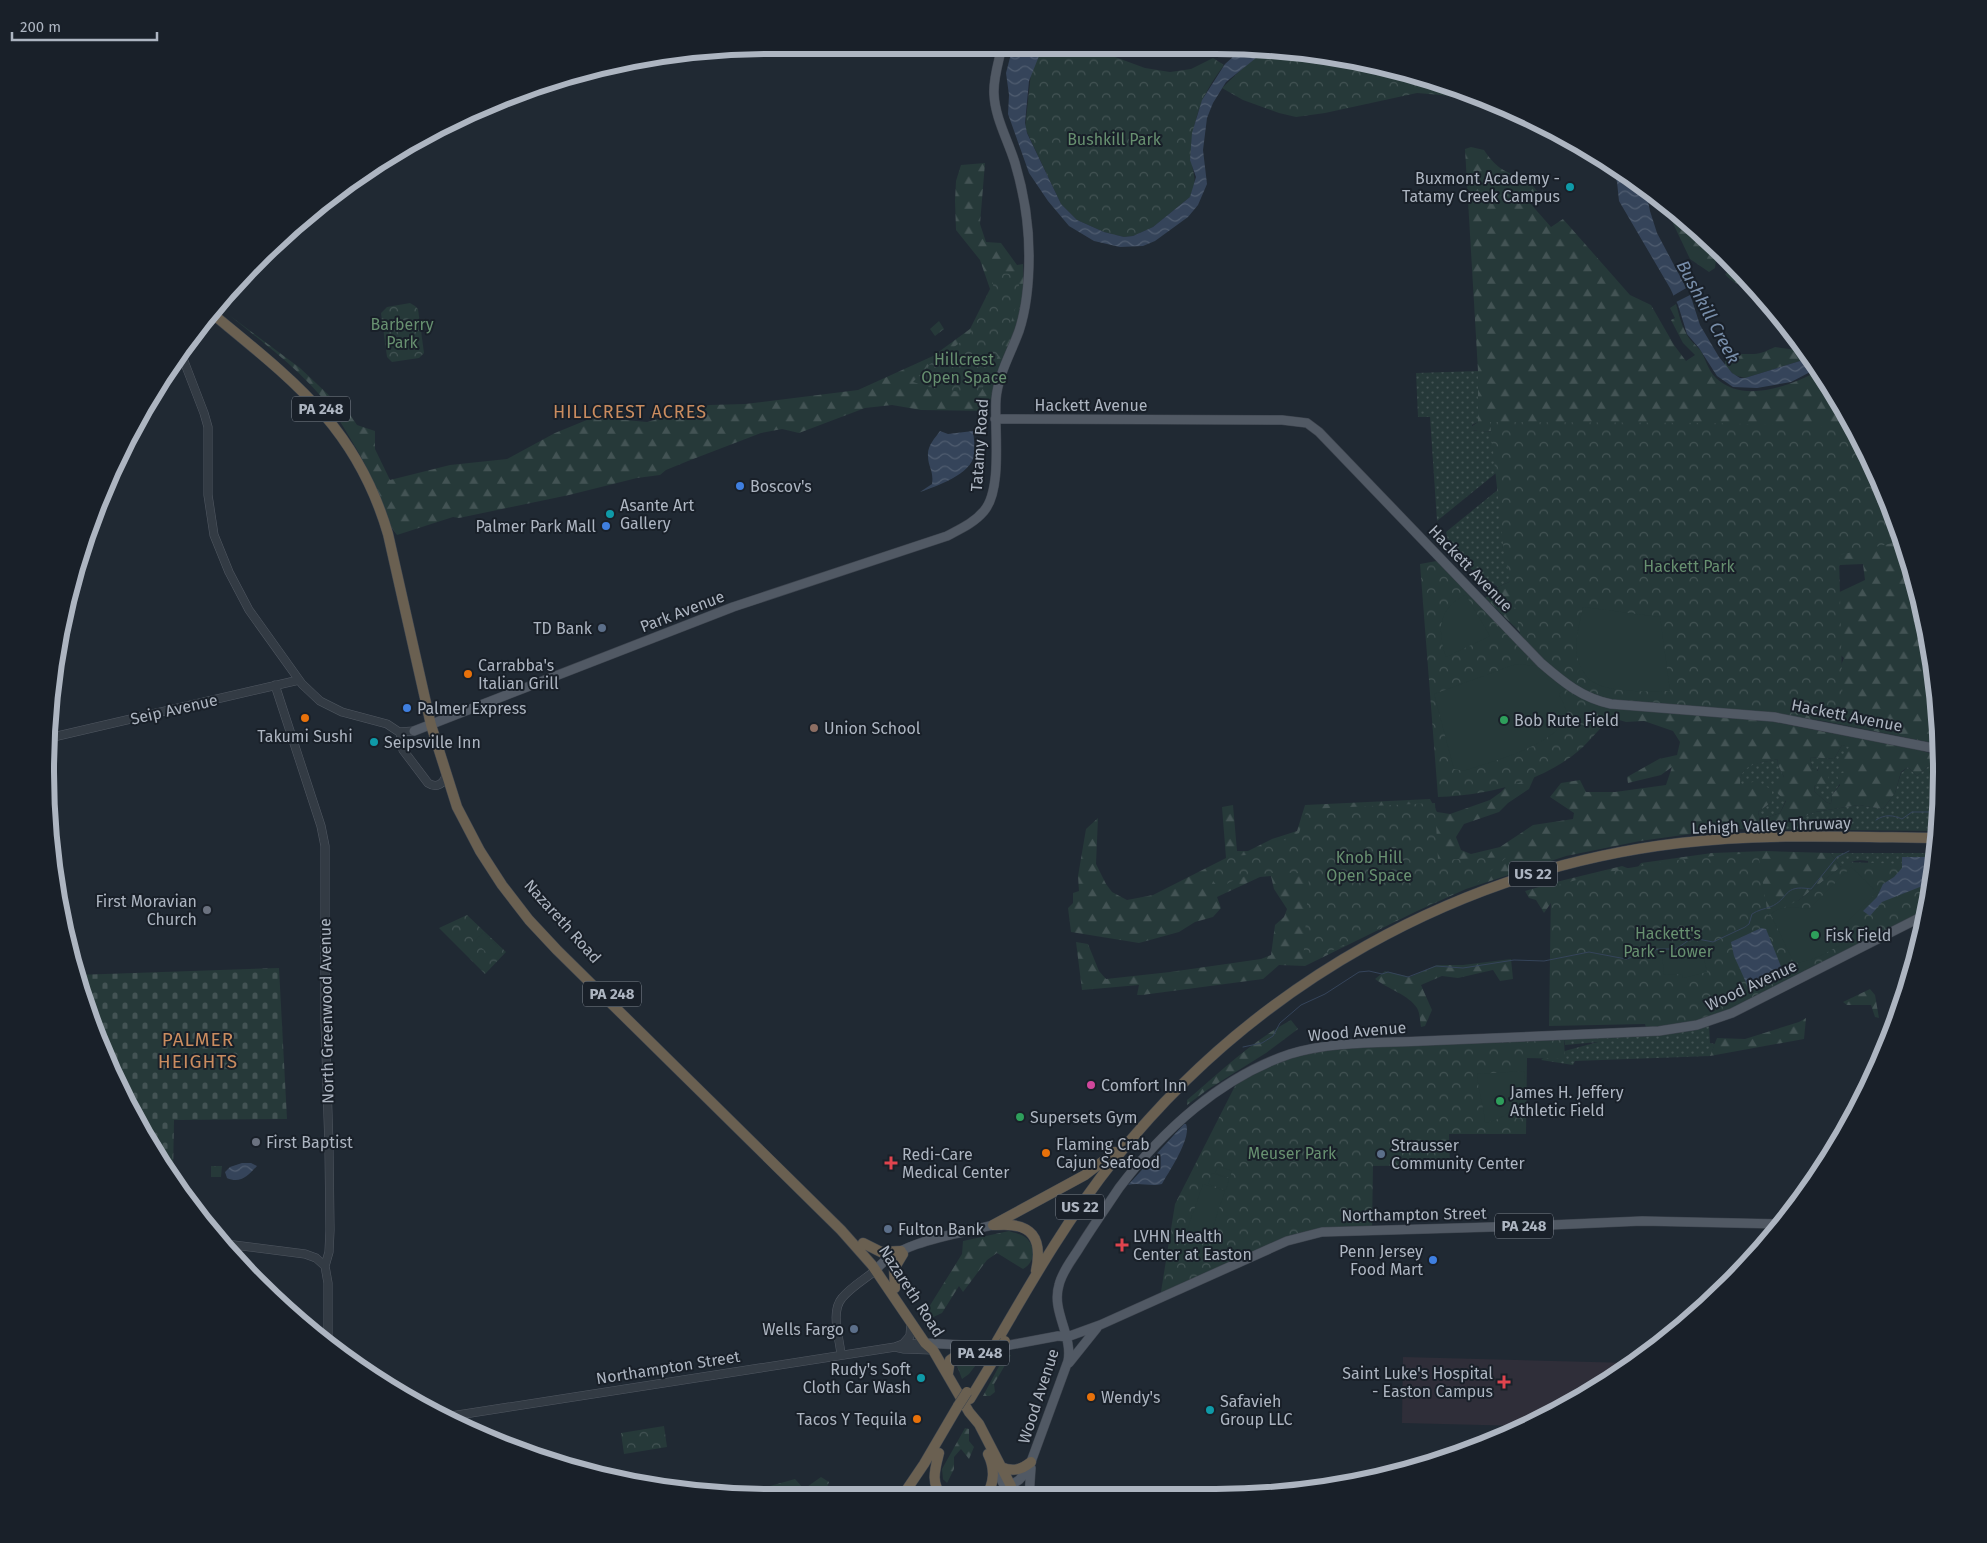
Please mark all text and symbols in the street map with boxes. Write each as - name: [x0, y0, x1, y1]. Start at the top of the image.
- scale bar: [12, 10, 158, 42]
- text: 200 m: [20, 18, 61, 36]
- park label: Bushkill Park: [1067, 130, 1162, 149]
- place label: Buxmont Academy - Tatamy Creek Campus: [1402, 169, 1560, 206]
- marker: Buxmont Academy - Tatamy Creek Campus: [1564, 181, 1576, 193]
- water label: Bushkill Creek: [1671, 256, 1745, 368]
- park label: Barberry Park: [370, 315, 434, 352]
- park label: Hillcrest Open Space: [921, 350, 1007, 387]
- road number: PA 248: [292, 396, 350, 422]
- street label: Hackett Avenue: [1035, 396, 1147, 415]
- street label: Tatamy Road: [967, 398, 992, 492]
- district label: HILLCREST ACRES: [553, 401, 707, 423]
- place label: Boscov's: [750, 477, 812, 496]
- marker: Boscov's: [734, 480, 746, 492]
- place label: Asante Art Gallery: [620, 496, 694, 533]
- marker: Asante Art Gallery: [604, 508, 616, 520]
- place label: Palmer Park Mall: [475, 517, 596, 536]
- marker: Palmer Park Mall: [600, 520, 612, 532]
- street label: Hackett Avenue: [1425, 521, 1517, 616]
- park label: Hackett Park: [1643, 557, 1735, 576]
- street label: Park Avenue: [637, 587, 727, 636]
- place label: TD Bank: [533, 619, 593, 638]
- marker: TD Bank: [596, 622, 608, 634]
- place label: Carrabba's Italian Grill: [478, 656, 559, 693]
- marker: Carrabba's Italian Grill: [462, 668, 474, 680]
- street label: Seip Avenue: [129, 690, 220, 729]
- street label: Hackett Avenue: [1790, 695, 1904, 736]
- place label: Palmer Express: [417, 699, 527, 718]
- marker: Palmer Express: [401, 702, 413, 714]
- place label: Bob Rute Field: [1514, 711, 1619, 730]
- marker: Takumi Sushi: [299, 712, 311, 724]
- marker: Bob Rute Field: [1498, 714, 1510, 726]
- place label: Union School: [824, 719, 921, 738]
- marker: Union School: [808, 722, 820, 734]
- place label: Takumi Sushi: [257, 727, 353, 746]
- place label: Seipsville Inn: [384, 733, 481, 752]
- marker: Seipsville Inn: [368, 736, 380, 748]
- street label: Lehigh Valley Thruway: [1691, 813, 1851, 838]
- park label: Knob Hill Open Space: [1326, 848, 1412, 885]
- road number: US 22: [1509, 862, 1557, 886]
- street label: Nazareth Road: [520, 876, 605, 967]
- place label: First Moravian Church: [95, 892, 197, 929]
- marker: First Moravian Church: [201, 904, 213, 916]
- street label: North Greenwood Avenue: [315, 918, 338, 1104]
- park label: Hackett's Park - Lower: [1623, 924, 1714, 961]
- place label: Fisk Field: [1825, 926, 1891, 945]
- marker: Fisk Field: [1809, 929, 1821, 941]
- street label: Wood Avenue: [1702, 956, 1800, 1015]
- road number: PA 248: [583, 982, 641, 1006]
- street label: Wood Avenue: [1307, 1018, 1407, 1045]
- district label: PALMER HEIGHTS: [158, 1028, 238, 1073]
- place label: Comfort Inn: [1101, 1076, 1187, 1095]
- marker: Comfort Inn: [1085, 1079, 1097, 1091]
- place label: James H. Jeffery Athletic Field: [1510, 1083, 1624, 1120]
- marker: James H. Jeffery Athletic Field: [1494, 1095, 1506, 1107]
- place label: Supersets Gym: [1030, 1108, 1138, 1127]
- marker: Supersets Gym: [1014, 1111, 1026, 1123]
- place label: First Baptist: [266, 1133, 353, 1152]
- place label: Flaming Crab Cajun Seafood: [1056, 1135, 1160, 1172]
- marker: First Baptist: [250, 1136, 262, 1148]
- place label: Strausser Community Center: [1391, 1136, 1525, 1173]
- park label: Meuser Park: [1248, 1144, 1337, 1163]
- place label: Redi-Care Medical Center: [902, 1145, 1010, 1182]
- marker: Flaming Crab Cajun Seafood: [1040, 1147, 1052, 1159]
- marker: Strausser Community Center: [1375, 1148, 1387, 1160]
- marker: Redi-Care Medical Center: [884, 1156, 898, 1170]
- road number: US 22: [1056, 1194, 1104, 1220]
- street label: Northampton Street: [1341, 1204, 1487, 1225]
- road number: PA 248: [1495, 1214, 1553, 1238]
- place label: Fulton Bank: [898, 1220, 985, 1239]
- marker: Fulton Bank: [882, 1223, 894, 1235]
- place label: LVHN Health Center at Easton: [1133, 1227, 1252, 1264]
- marker: LVHN Health Center at Easton: [1115, 1238, 1129, 1252]
- street label: Nazareth Road: [875, 1242, 948, 1341]
- place label: Penn Jersey Food Mart: [1339, 1242, 1423, 1279]
- marker: Penn Jersey Food Mart: [1427, 1254, 1439, 1266]
- place label: Wells Fargo: [762, 1320, 844, 1339]
- marker: Wells Fargo: [848, 1323, 860, 1335]
- road number: PA 248: [951, 1340, 1009, 1366]
- street label: Wood Avenue: [1014, 1346, 1063, 1446]
- street label: Northampton Street: [595, 1347, 742, 1388]
- place label: Rudy's Soft Cloth Car Wash: [803, 1360, 911, 1397]
- place label: Saint Luke's Hospital - Easton Campus: [1342, 1364, 1493, 1401]
- marker: Rudy's Soft Cloth Car Wash: [915, 1372, 927, 1384]
- marker: Saint Luke's Hospital - Easton Campus: [1497, 1375, 1511, 1389]
- place label: Wendy's: [1101, 1388, 1160, 1407]
- marker: Wendy's: [1085, 1391, 1097, 1403]
- place label: Safavieh Group LLC: [1220, 1392, 1292, 1429]
- marker: Safavieh Group LLC: [1204, 1404, 1216, 1416]
- place label: Tacos Y Tequila: [797, 1410, 907, 1429]
- marker: Tacos Y Tequila: [911, 1413, 923, 1425]

